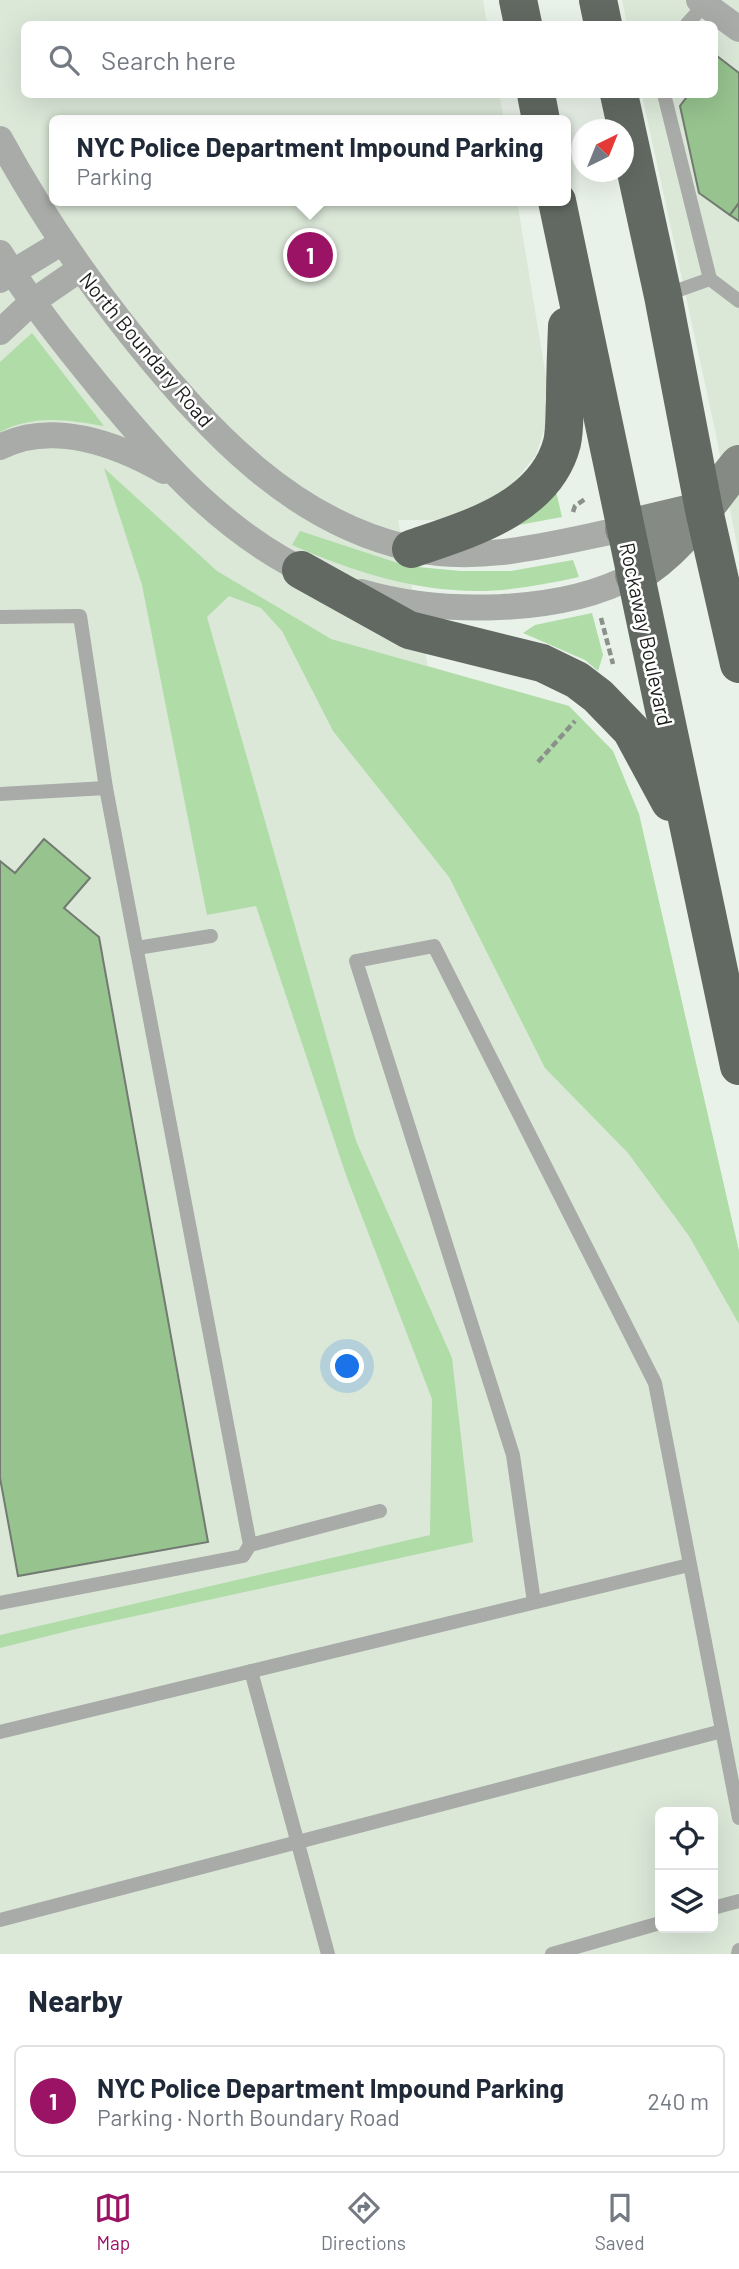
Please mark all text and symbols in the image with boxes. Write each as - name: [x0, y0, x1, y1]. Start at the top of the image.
- search box: [21, 21, 718, 98]
- icon: search: [45, 41, 83, 79]
- text: Search here: [101, 44, 236, 75]
- popup: [49, 115, 571, 206]
- north arrow: [571, 119, 634, 182]
- text: NYC Police Department Impound Parking: [77, 131, 543, 162]
- text: Parking: [77, 162, 152, 190]
- pin: 1: [287, 229, 333, 281]
- street label: North Boundary Road: [75, 266, 219, 432]
- street label: Rockaway Boulevard: [615, 540, 679, 728]
- your location: [330, 1349, 364, 1383]
- map controls: [655, 1807, 718, 1933]
- button: locate: [655, 1807, 718, 1870]
- button: layers: [655, 1870, 718, 1933]
- text: Nearby: [28, 1982, 123, 2018]
- text: NYC Police Department Impound Parking: [97, 2072, 564, 2103]
- text: 1: [49, 2087, 57, 2115]
- text: 240 m: [647, 2087, 709, 2115]
- text: Parking · North Boundary Road: [97, 2103, 400, 2131]
- tab: Map: [94, 2189, 132, 2254]
- tab: Directions: [321, 2189, 406, 2254]
- tab: Saved: [595, 2189, 645, 2254]

